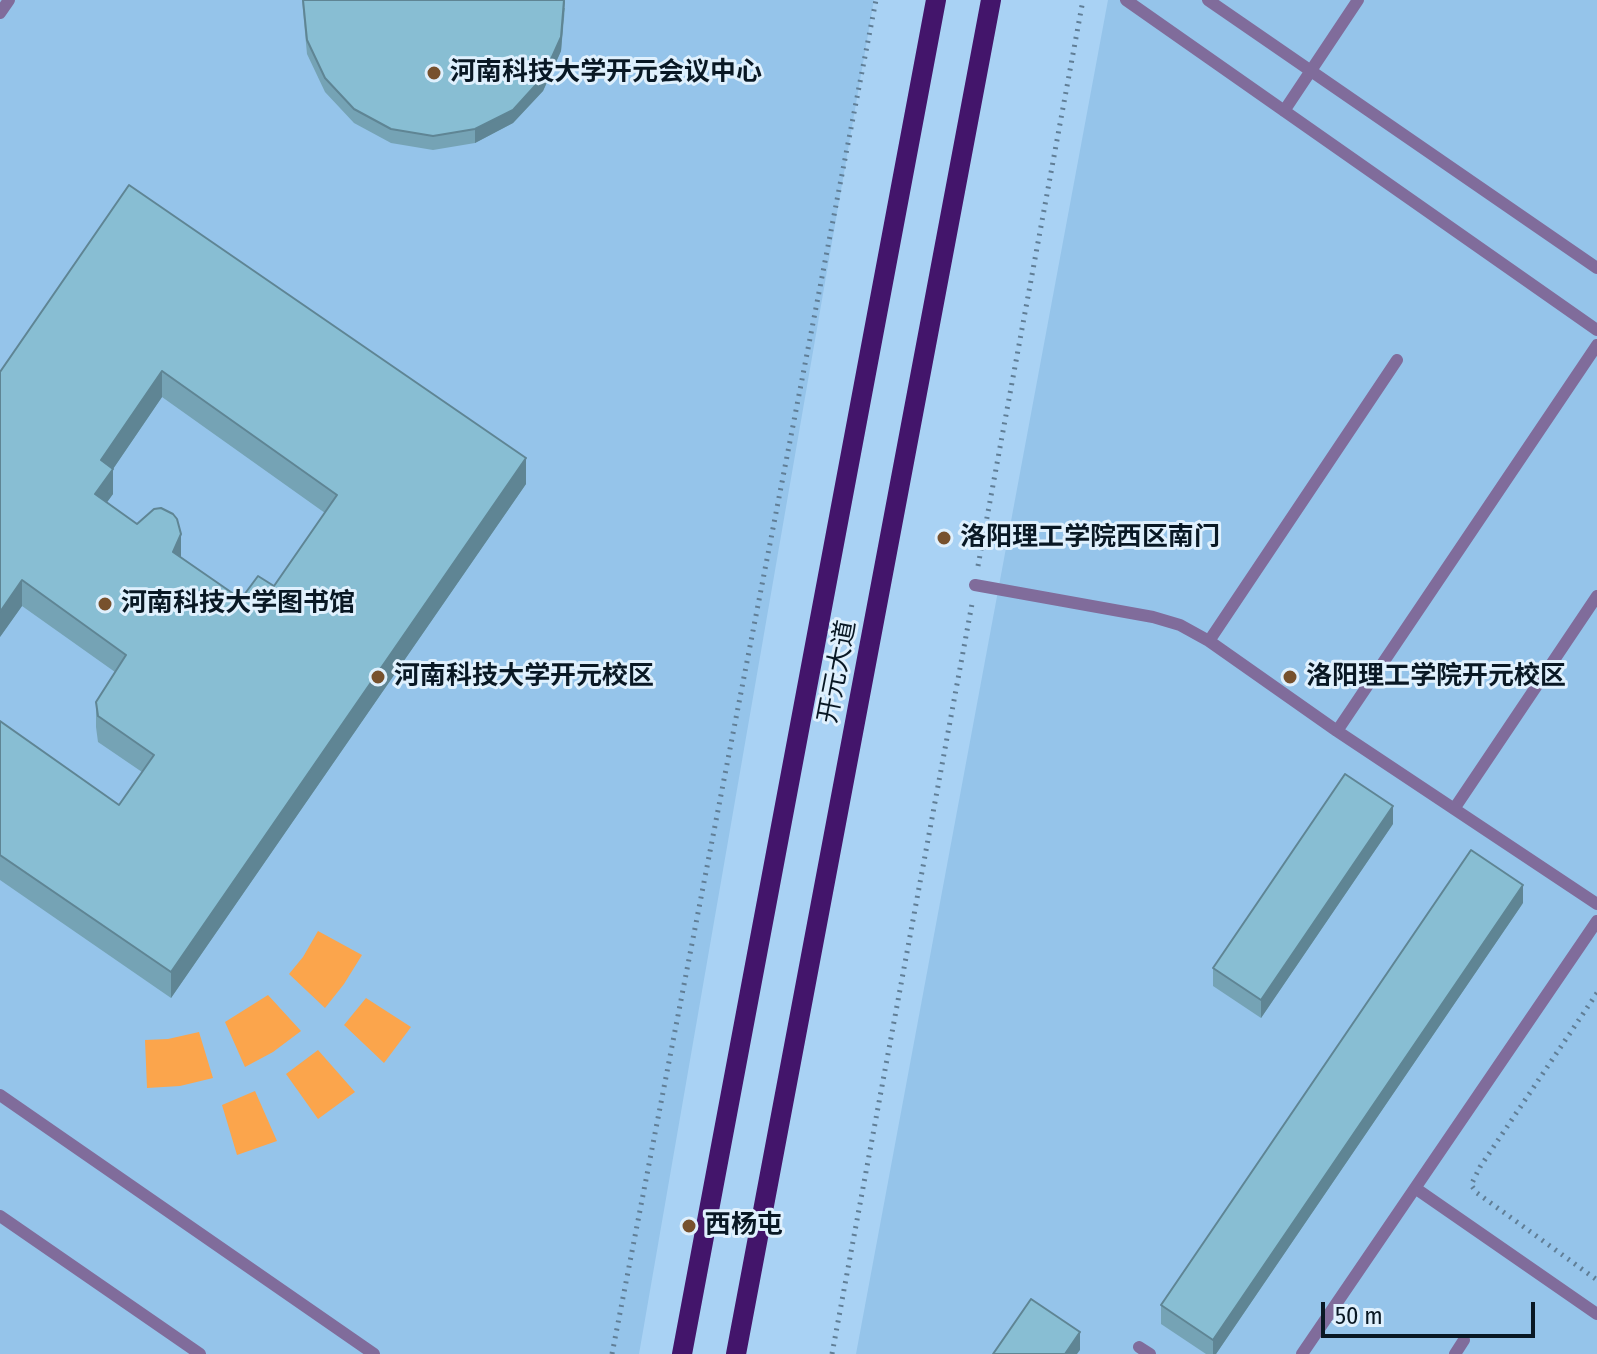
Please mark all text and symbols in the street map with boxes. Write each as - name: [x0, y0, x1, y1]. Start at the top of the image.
- place label: 河南科技大学开元会议中心: [450, 57, 762, 89]
- marker: 河南科技大学开元会议中心: [425, 64, 443, 82]
- place label: 洛阳理工学院西区南门: [960, 522, 1220, 554]
- marker: 洛阳理工学院西区南门: [935, 529, 953, 547]
- place label: 河南科技大学图书馆: [121, 588, 355, 620]
- marker: 河南科技大学图书馆: [96, 595, 114, 613]
- street label: 开元大道: [813, 618, 863, 726]
- place label: 河南科技大学开元校区: [394, 661, 654, 693]
- place label: 洛阳理工学院开元校区: [1306, 661, 1566, 693]
- marker: 河南科技大学开元校区: [369, 668, 387, 686]
- marker: 洛阳理工学院开元校区: [1281, 668, 1299, 686]
- place label: 西杨屯: [705, 1210, 783, 1242]
- marker: 西杨屯: [680, 1217, 698, 1235]
- scale bar: [1325, 1286, 1539, 1336]
- text: 50 m: [1335, 1302, 1383, 1330]

